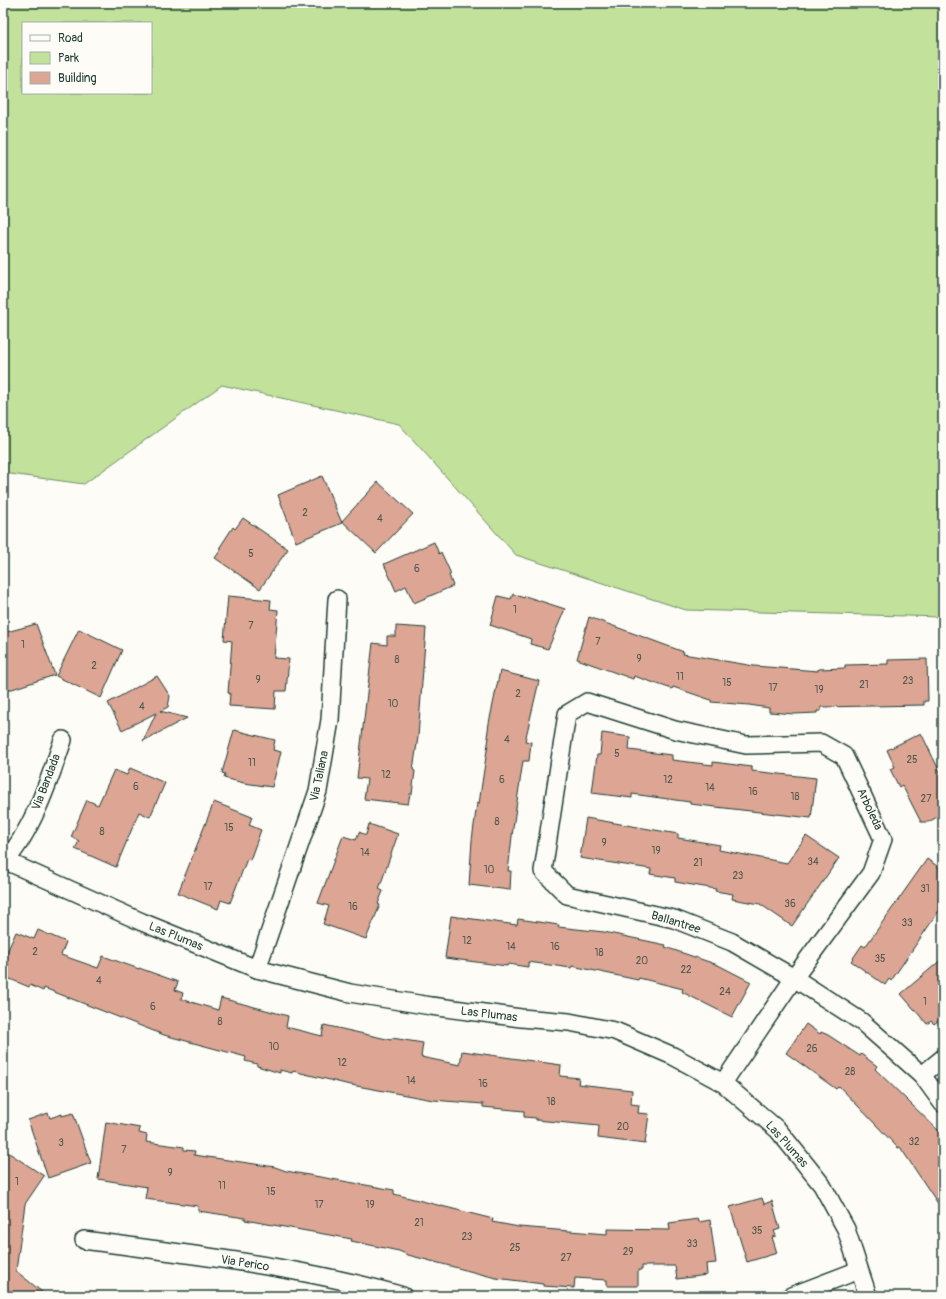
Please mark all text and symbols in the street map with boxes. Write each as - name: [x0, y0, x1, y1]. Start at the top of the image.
- legend: [22, 22, 152, 94]
- text: Road: [58, 31, 83, 46]
- text: Park: [58, 51, 79, 66]
- text: Building: [58, 71, 97, 86]
- house number: 2: [302, 507, 308, 519]
- house number: 4: [377, 513, 383, 525]
- house number: 5: [248, 548, 254, 560]
- house number: 6: [414, 563, 420, 575]
- house number: 1: [513, 604, 517, 616]
- house number: 7: [248, 620, 254, 632]
- house number: 7: [595, 636, 601, 648]
- house number: 1: [21, 639, 25, 651]
- house number: 9: [636, 653, 642, 665]
- house number: 8: [394, 654, 400, 666]
- house number: 2: [91, 660, 97, 672]
- house number: 11: [676, 671, 684, 683]
- house number: 9: [255, 674, 261, 686]
- house number: 23: [903, 675, 914, 687]
- house number: 15: [722, 677, 732, 689]
- house number: 21: [859, 679, 869, 691]
- house number: 17: [768, 682, 778, 694]
- house number: 19: [814, 684, 824, 696]
- house number: 2: [515, 688, 521, 700]
- house number: 10: [388, 698, 399, 710]
- house number: 4: [139, 701, 145, 713]
- house number: 4: [504, 734, 510, 746]
- house number: 5: [614, 748, 620, 760]
- street label: Via Taliana: [307, 749, 332, 803]
- street label: Via Bandada: [29, 751, 64, 813]
- house number: 25: [906, 754, 918, 766]
- house number: 11: [248, 757, 256, 769]
- house number: 12: [381, 769, 391, 781]
- house number: 6: [499, 774, 505, 786]
- house number: 12: [663, 774, 673, 786]
- house number: 6: [133, 781, 139, 793]
- house number: 14: [705, 782, 715, 794]
- house number: 16: [748, 786, 758, 798]
- street label: Arboleda: [853, 786, 886, 833]
- house number: 18: [791, 791, 799, 803]
- house number: 27: [921, 793, 932, 805]
- house number: 8: [494, 816, 500, 828]
- house number: 15: [224, 822, 234, 834]
- house number: 8: [99, 826, 105, 838]
- house number: 9: [601, 837, 607, 849]
- house number: 19: [651, 845, 661, 857]
- house number: 14: [360, 847, 370, 859]
- house number: 34: [807, 856, 819, 868]
- house number: 21: [693, 857, 703, 869]
- house number: 10: [484, 864, 495, 876]
- house number: 23: [733, 870, 744, 882]
- house number: 17: [203, 881, 213, 893]
- house number: 31: [920, 883, 930, 895]
- house number: 36: [784, 898, 796, 910]
- house number: 16: [348, 901, 358, 913]
- street label: Ballantree: [649, 908, 702, 937]
- house number: 33: [901, 917, 913, 929]
- street label: Las Plumas: [147, 919, 206, 954]
- house number: 12: [462, 935, 472, 947]
- house number: 14: [506, 941, 516, 953]
- house number: 16: [550, 941, 560, 953]
- house number: 2: [32, 946, 38, 958]
- house number: 18: [595, 947, 603, 959]
- house number: 35: [875, 953, 886, 965]
- house number: 20: [636, 955, 648, 967]
- house number: 22: [680, 964, 692, 976]
- house number: 4: [96, 975, 102, 987]
- house number: 24: [719, 986, 731, 998]
- house number: 1: [923, 996, 927, 1008]
- house number: 6: [150, 1001, 156, 1013]
- street label: Las Plumas: [460, 1004, 519, 1025]
- house number: 8: [217, 1016, 223, 1028]
- house number: 10: [269, 1041, 280, 1053]
- house number: 26: [806, 1043, 818, 1055]
- house number: 12: [337, 1057, 347, 1069]
- house number: 28: [845, 1066, 855, 1078]
- house number: 14: [406, 1075, 416, 1087]
- house number: 16: [478, 1078, 488, 1090]
- house number: 18: [547, 1096, 555, 1108]
- street label: Las Plumas: [762, 1118, 812, 1171]
- house number: 20: [617, 1121, 629, 1133]
- house number: 32: [908, 1136, 920, 1148]
- house number: 3: [58, 1137, 64, 1149]
- house number: 7: [121, 1144, 127, 1156]
- house number: 9: [167, 1167, 173, 1179]
- house number: 1: [15, 1176, 19, 1188]
- house number: 11: [218, 1180, 226, 1192]
- house number: 15: [266, 1186, 276, 1198]
- house number: 17: [314, 1199, 324, 1211]
- house number: 19: [365, 1199, 375, 1211]
- house number: 21: [414, 1217, 424, 1229]
- house number: 35: [752, 1225, 763, 1237]
- house number: 23: [462, 1231, 473, 1243]
- house number: 33: [686, 1238, 698, 1250]
- house number: 25: [509, 1242, 521, 1254]
- house number: 29: [623, 1246, 633, 1258]
- street label: Via Perico: [220, 1252, 271, 1275]
- house number: 27: [561, 1252, 572, 1264]

